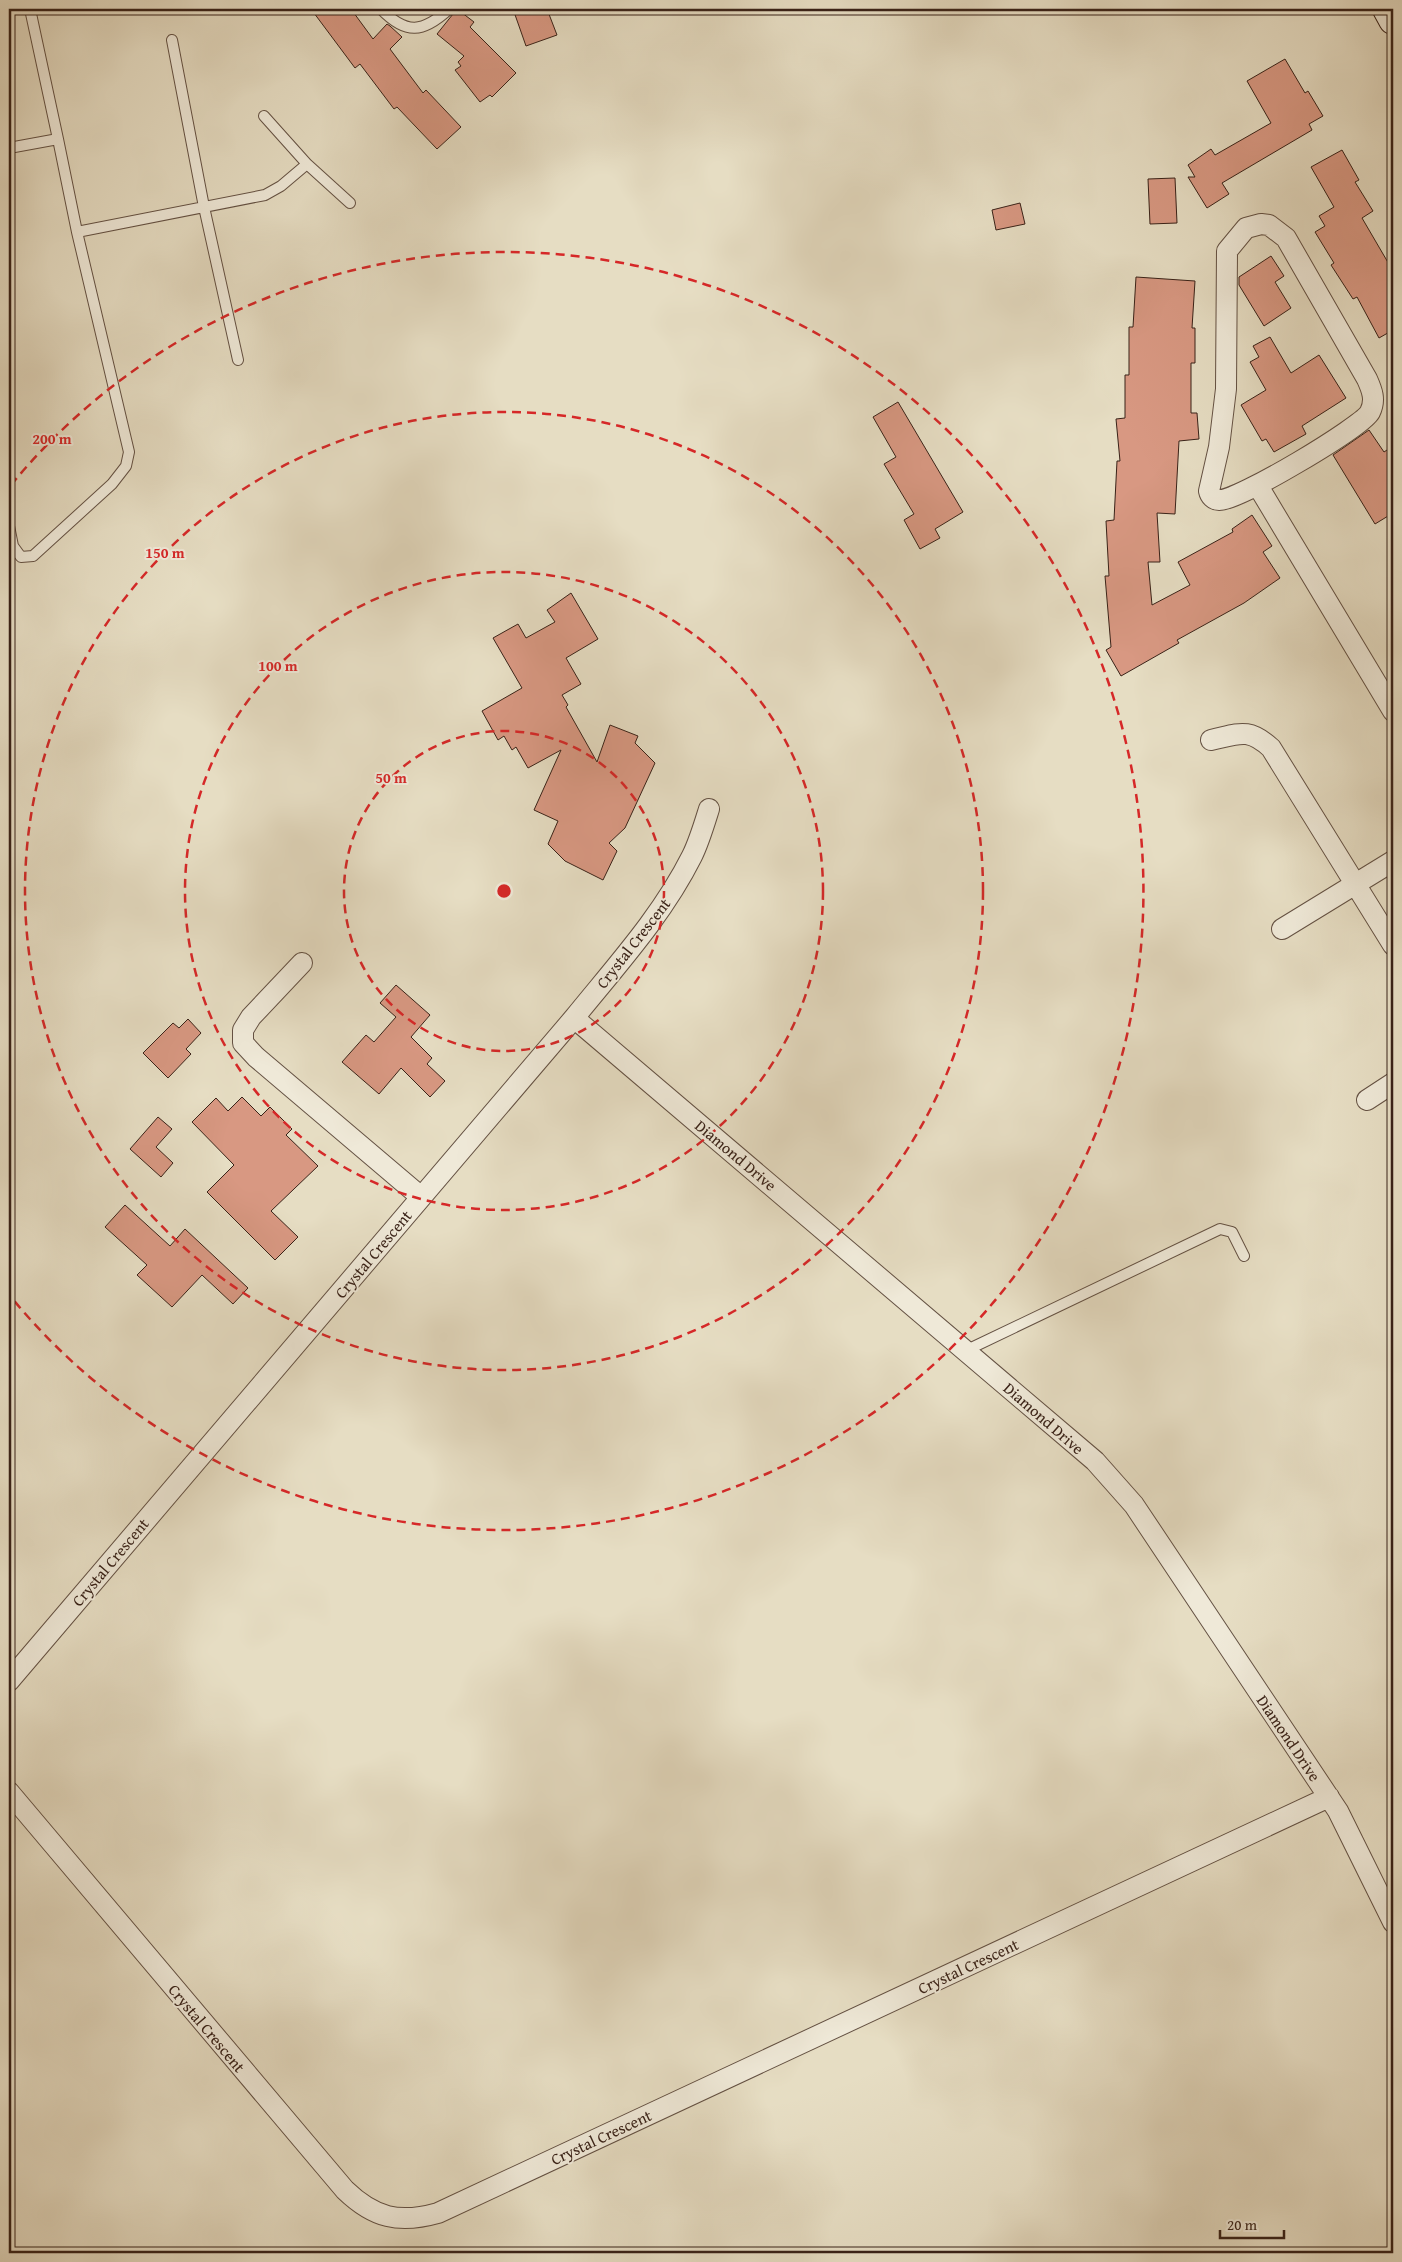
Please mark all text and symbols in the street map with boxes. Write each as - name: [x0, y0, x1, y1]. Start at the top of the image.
- text: 200 m: [32, 428, 72, 449]
- text: 150 m: [145, 542, 185, 563]
- text: 100 m: [258, 655, 298, 676]
- text: 50 m: [375, 767, 407, 788]
- centre of rings: [495, 882, 513, 900]
- street label: Crystal Crescent: [590, 892, 676, 993]
- street label: Diamond Drive: [690, 1114, 782, 1196]
- street label: Crystal Crescent: [329, 1204, 417, 1303]
- street label: Diamond Drive: [998, 1376, 1090, 1460]
- street label: Crystal Crescent: [66, 1512, 154, 1611]
- street label: Diamond Drive: [1251, 1690, 1327, 1786]
- street label: Crystal Crescent: [914, 1932, 1023, 2000]
- street label: Crystal Crescent: [163, 1979, 251, 2078]
- street label: Crystal Crescent: [547, 2103, 656, 2171]
- scale bar: [1220, 2207, 1283, 2239]
- text: 20 m: [1227, 2214, 1258, 2235]

